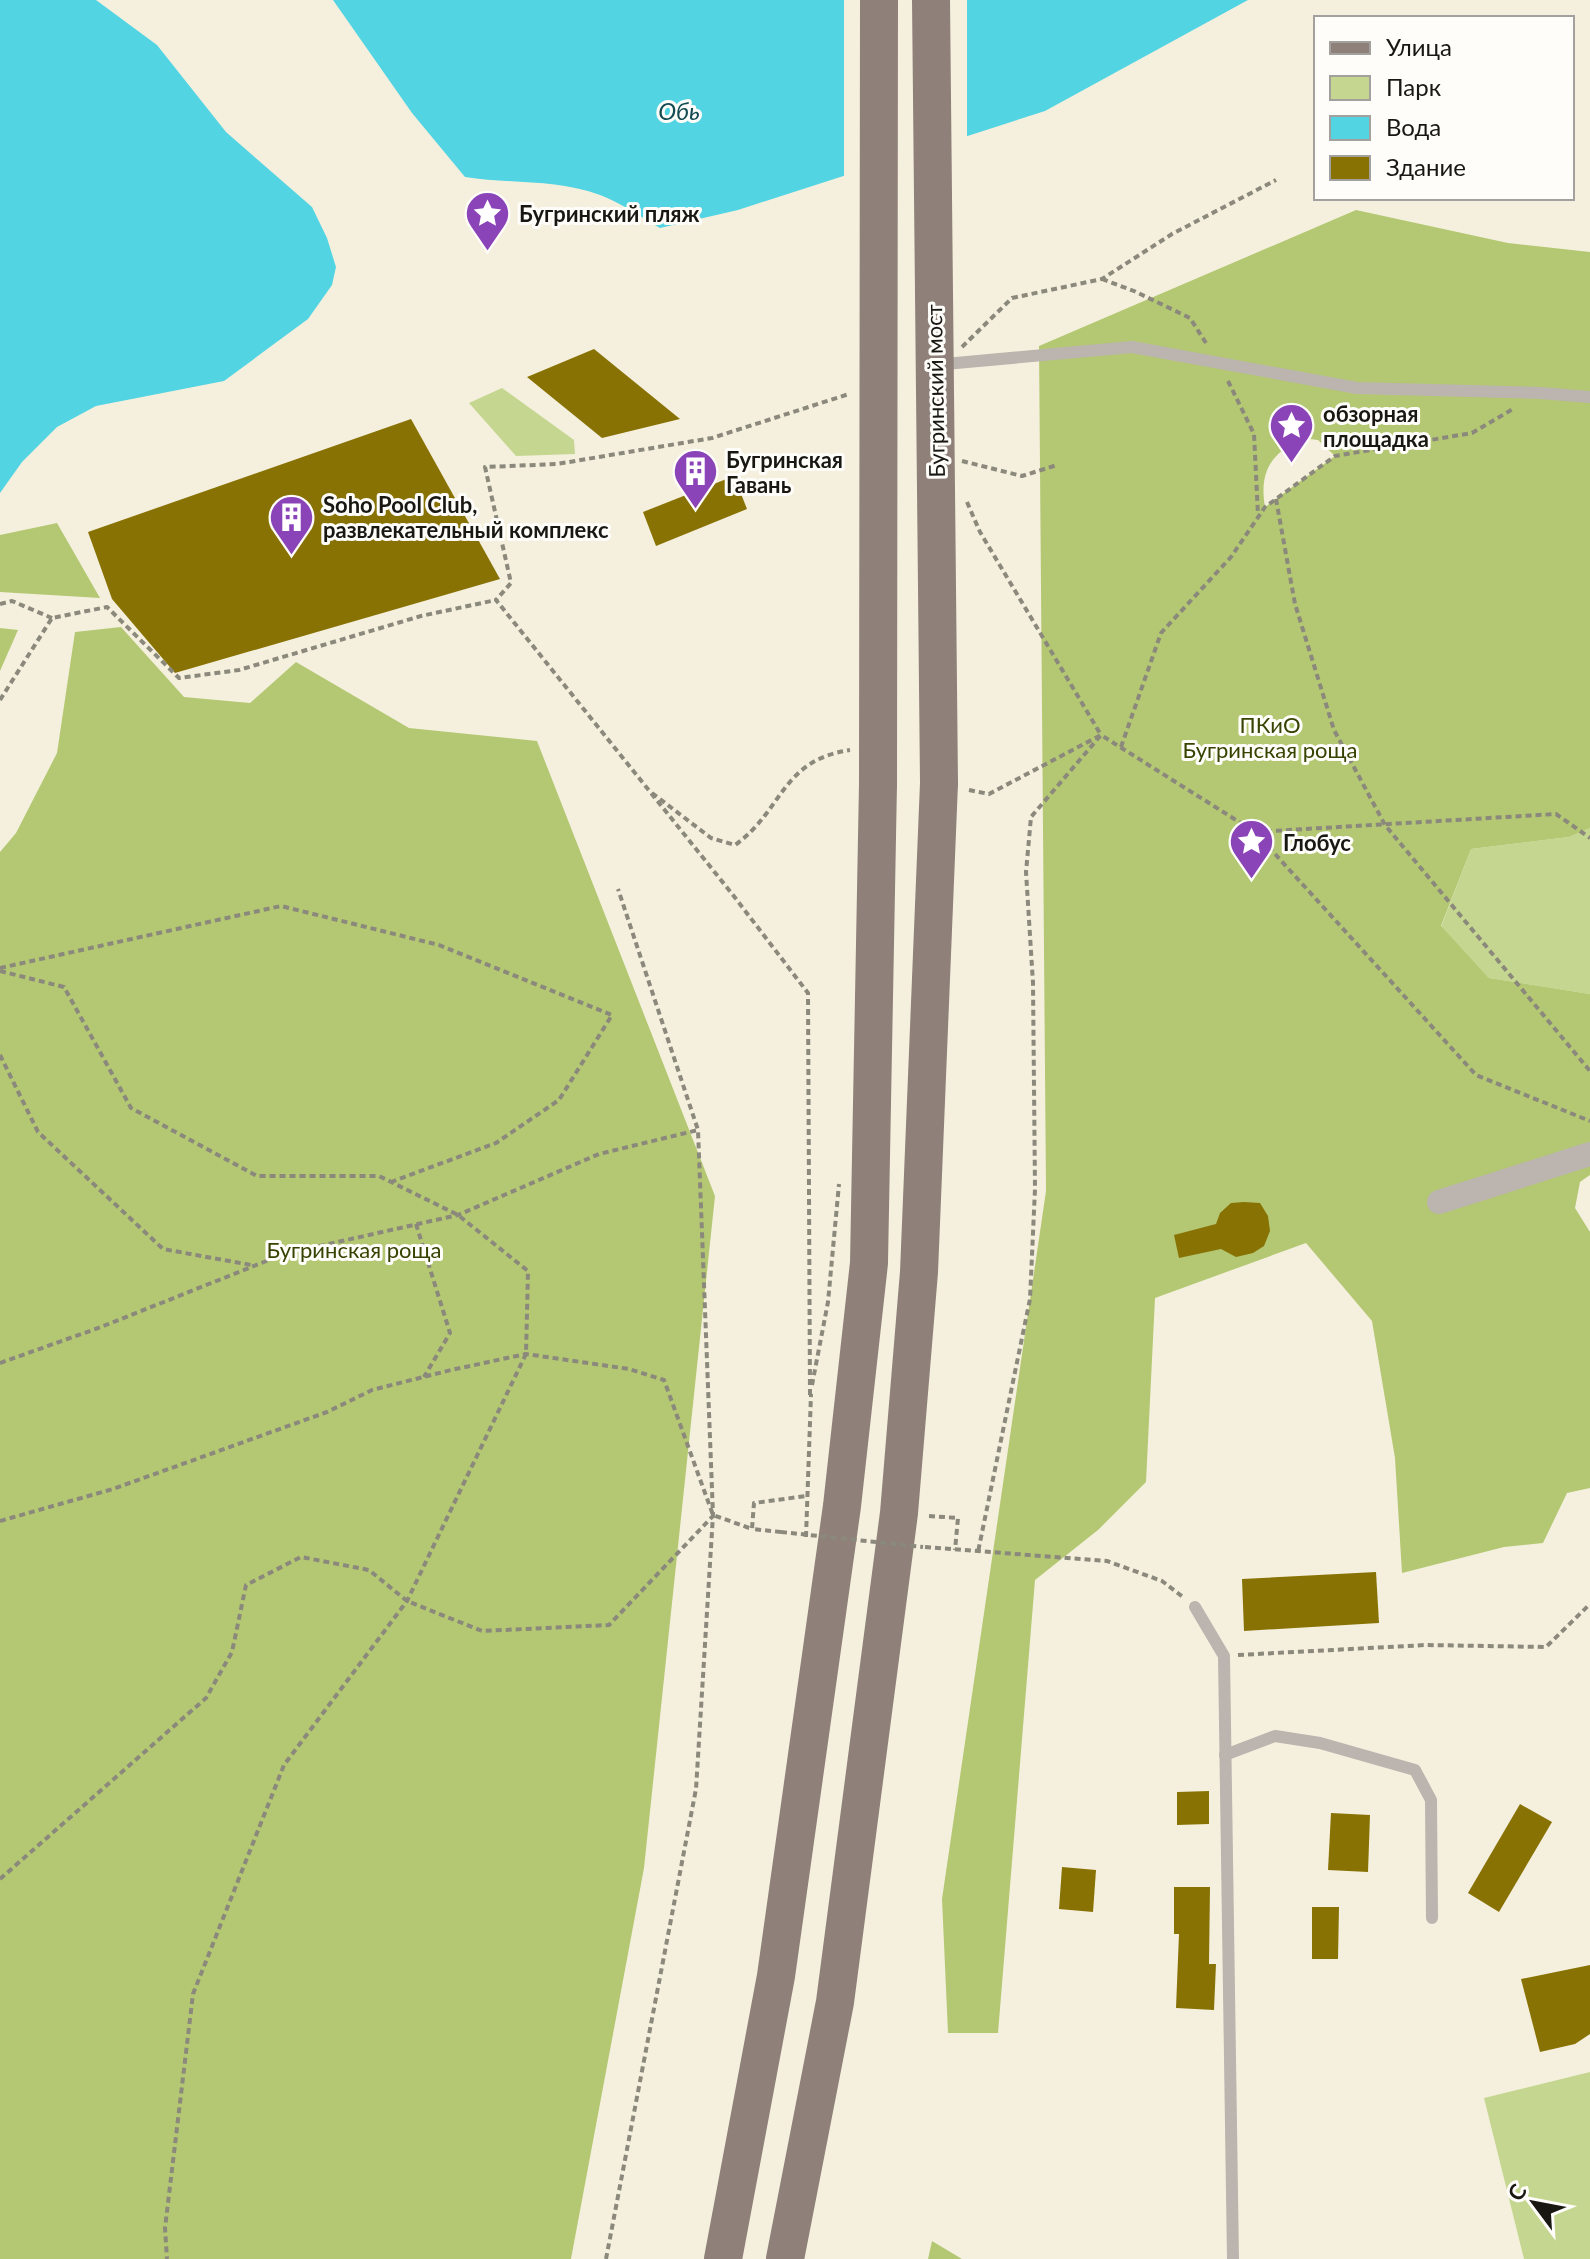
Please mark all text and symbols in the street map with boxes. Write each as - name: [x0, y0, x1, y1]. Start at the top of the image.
- legend: [1314, 16, 1574, 200]
- text: Улица: [1386, 32, 1452, 61]
- text: Парк: [1386, 72, 1442, 101]
- water label: Обь: [658, 96, 700, 125]
- text: Вода: [1386, 112, 1441, 141]
- text: Здание: [1386, 152, 1466, 181]
- place icon: Бугринский пляж: [464, 189, 512, 252]
- place label: Бугринский пляж: [519, 200, 699, 227]
- street label: Бугринский мост: [920, 304, 950, 478]
- place label: обзорная площадка: [1323, 400, 1429, 452]
- place icon: обзорная площадка: [1268, 402, 1316, 465]
- place label: Бугринская Гавань: [726, 446, 843, 498]
- building icon: Бугринская Гавань: [671, 448, 719, 511]
- place label: Soho Pool Club, развлекательный комплекс: [323, 491, 609, 543]
- building icon: Soho Pool Club, развлекательный комплекс: [268, 493, 316, 556]
- park label: ПКиО Бугринская роща: [1183, 711, 1357, 763]
- place icon: Глобус: [1228, 818, 1276, 881]
- place label: Глобус: [1283, 829, 1351, 856]
- park label: Бугринская роща: [267, 1236, 441, 1263]
- north arrow: [1494, 2163, 1574, 2243]
- text: С: [1501, 2178, 1532, 2205]

